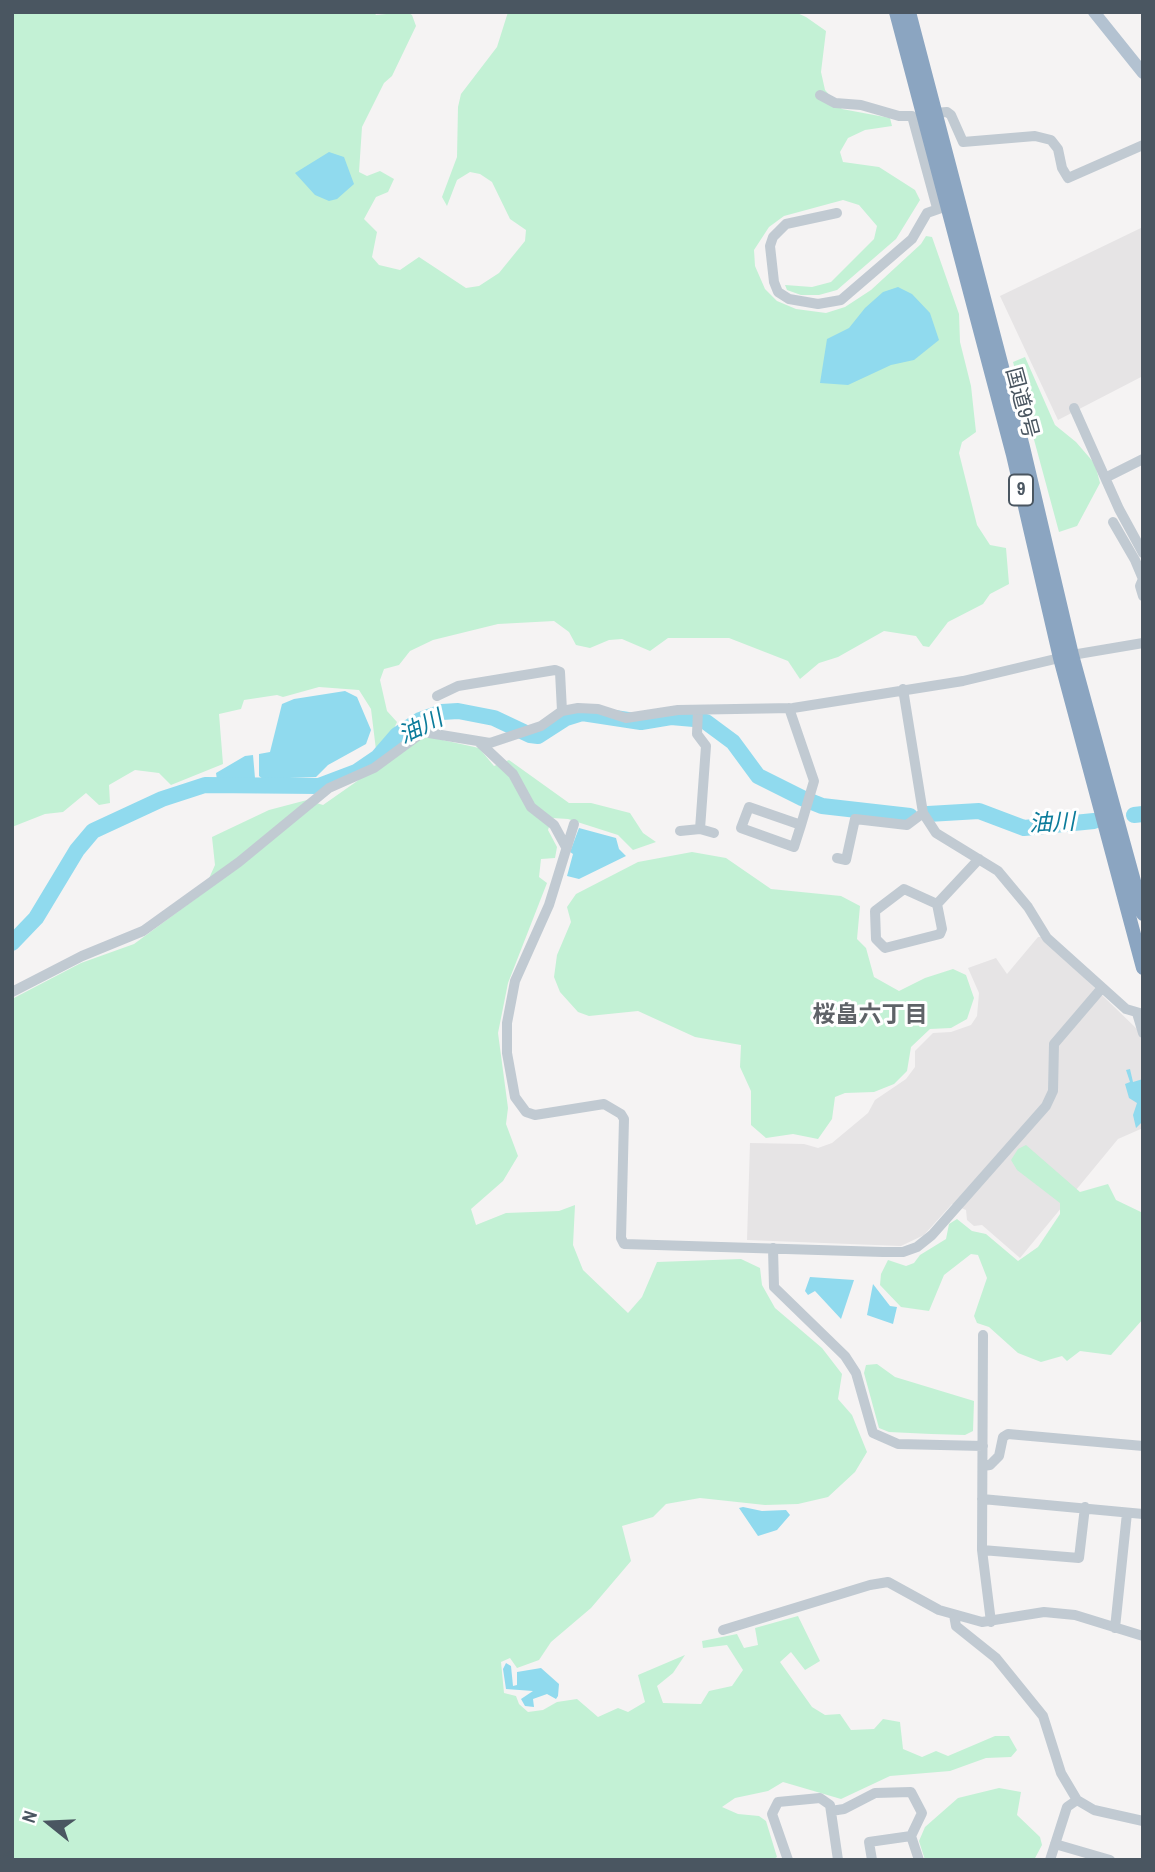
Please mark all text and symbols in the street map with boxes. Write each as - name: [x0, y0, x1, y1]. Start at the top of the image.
- street label: 国道9号: [999, 365, 1043, 441]
- road number: 9: [1009, 475, 1033, 505]
- water label: 油川: [394, 706, 448, 750]
- water label: 油川: [1028, 809, 1076, 839]
- district label: 桜畠六丁目: [813, 1002, 927, 1030]
- north arrow: [14, 1788, 84, 1858]
- text: N: [15, 1807, 43, 1826]

